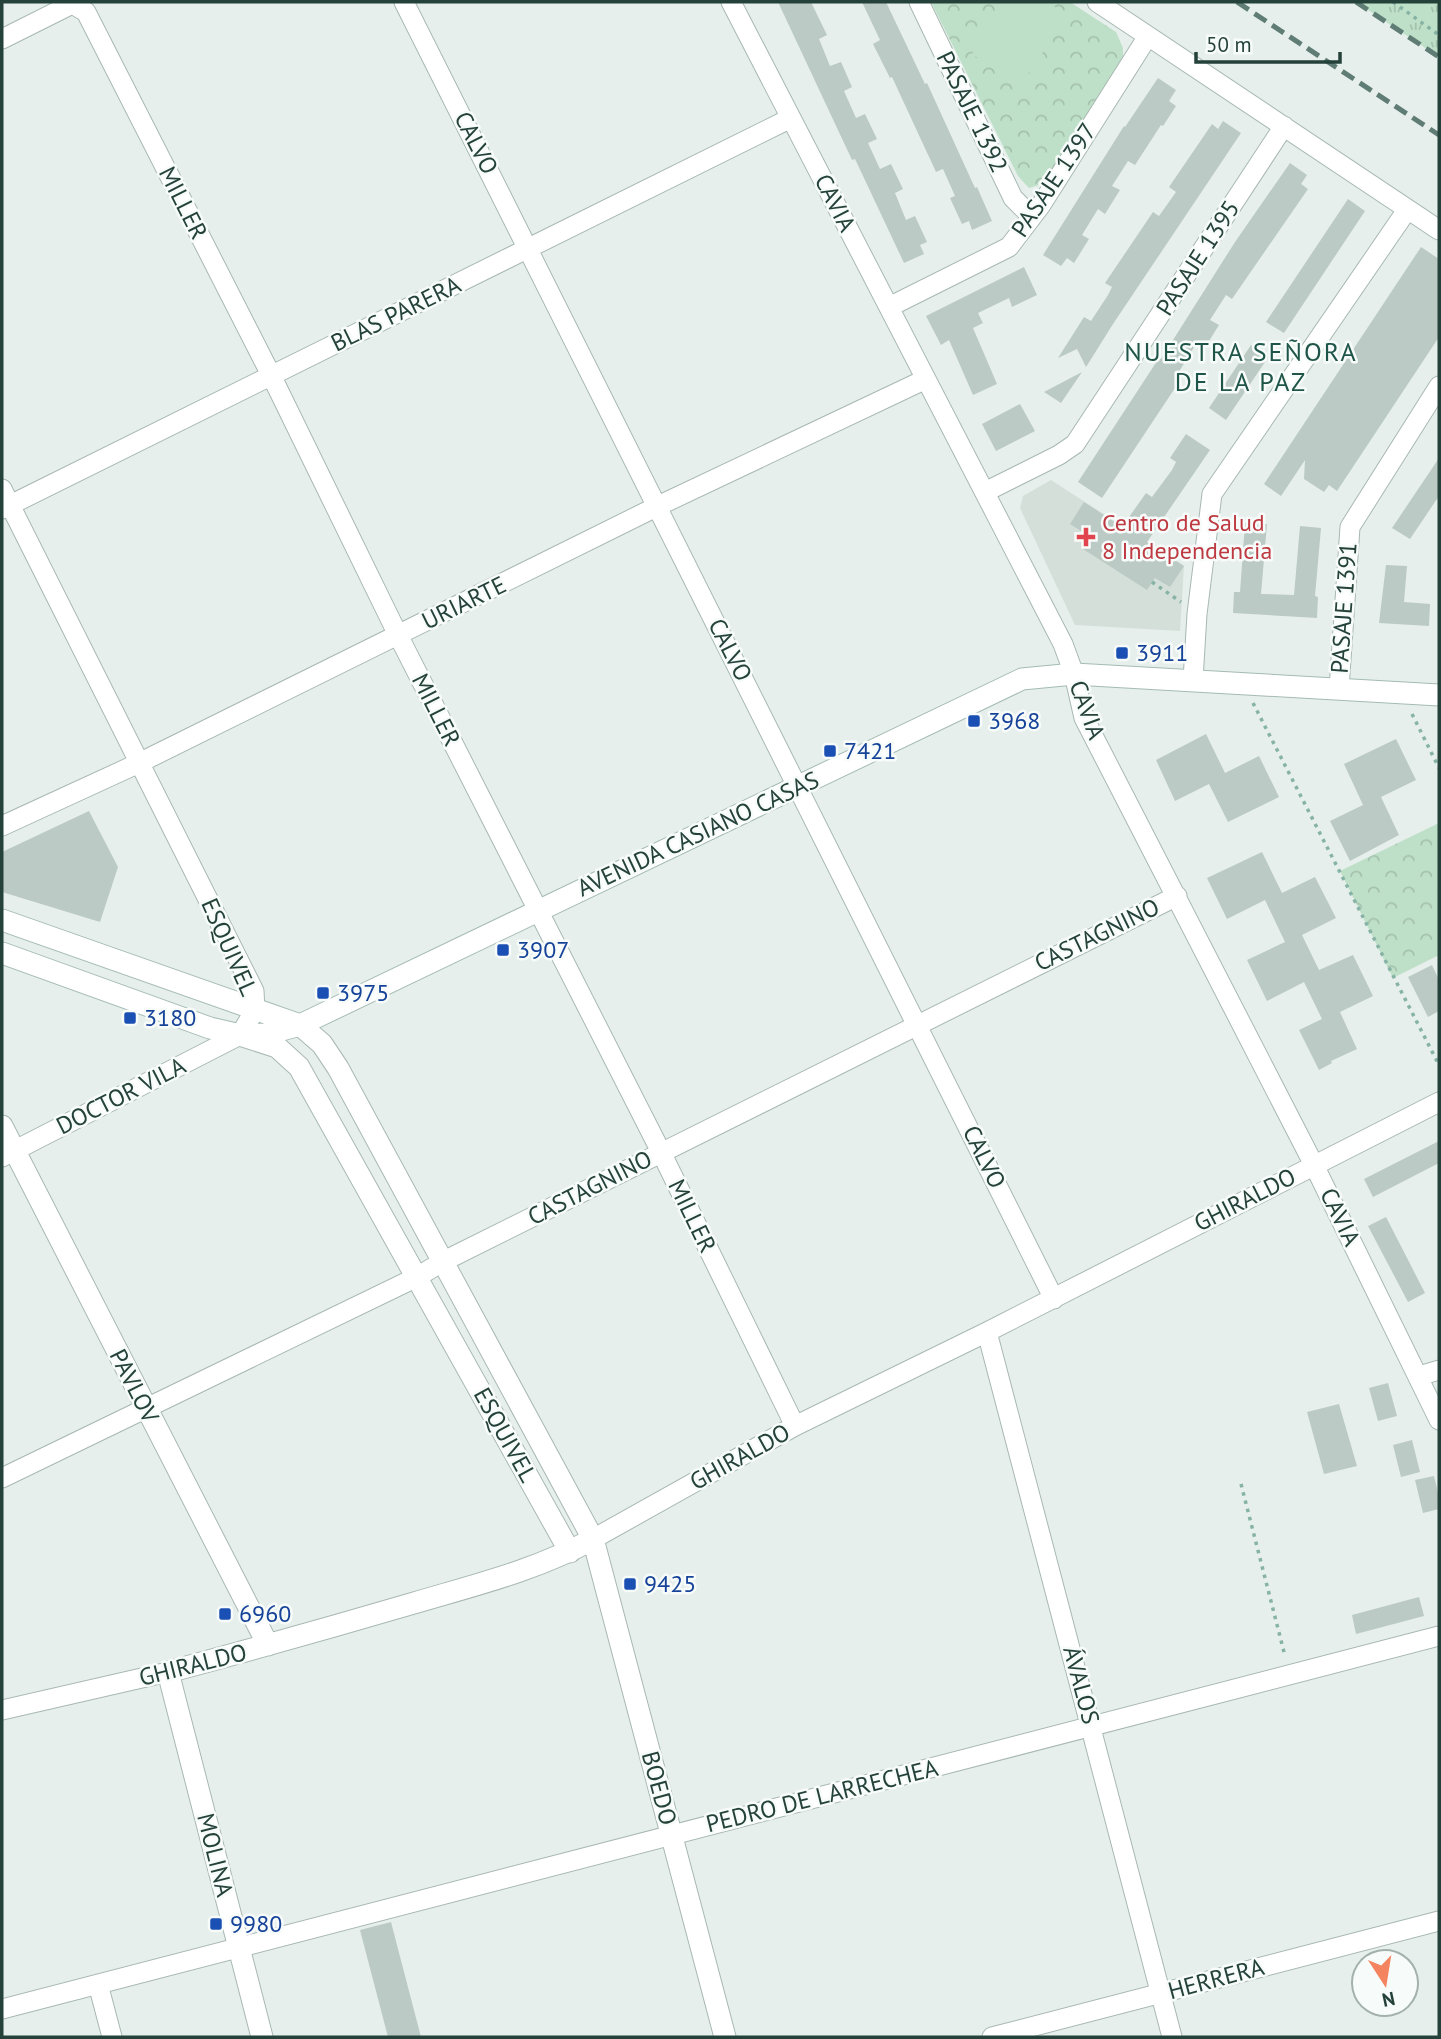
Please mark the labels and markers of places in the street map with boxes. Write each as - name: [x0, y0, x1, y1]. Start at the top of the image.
- place label: Centro de Salud 8 Independencia: [1102, 507, 1272, 566]
- marker: Centro de Salud 8 Independencia: [1076, 527, 1096, 547]
- place label: 3911: [1136, 637, 1188, 668]
- marker: 3911: [1114, 645, 1130, 661]
- place label: 3968: [988, 705, 1040, 736]
- marker: 3968: [966, 713, 982, 729]
- place label: 7421: [844, 735, 896, 766]
- marker: 7421: [822, 743, 838, 759]
- place label: 3907: [517, 934, 569, 965]
- marker: 3907: [495, 942, 511, 958]
- place label: 3975: [337, 977, 389, 1008]
- marker: 3975: [315, 985, 331, 1001]
- place label: 3180: [144, 1002, 196, 1033]
- marker: 3180: [122, 1010, 138, 1026]
- place label: 9425: [644, 1568, 696, 1599]
- marker: 9425: [622, 1576, 638, 1592]
- place label: 6960: [239, 1598, 291, 1629]
- marker: 6960: [217, 1606, 233, 1622]
- place label: 9980: [230, 1908, 282, 1939]
- marker: 9980: [208, 1916, 224, 1932]

